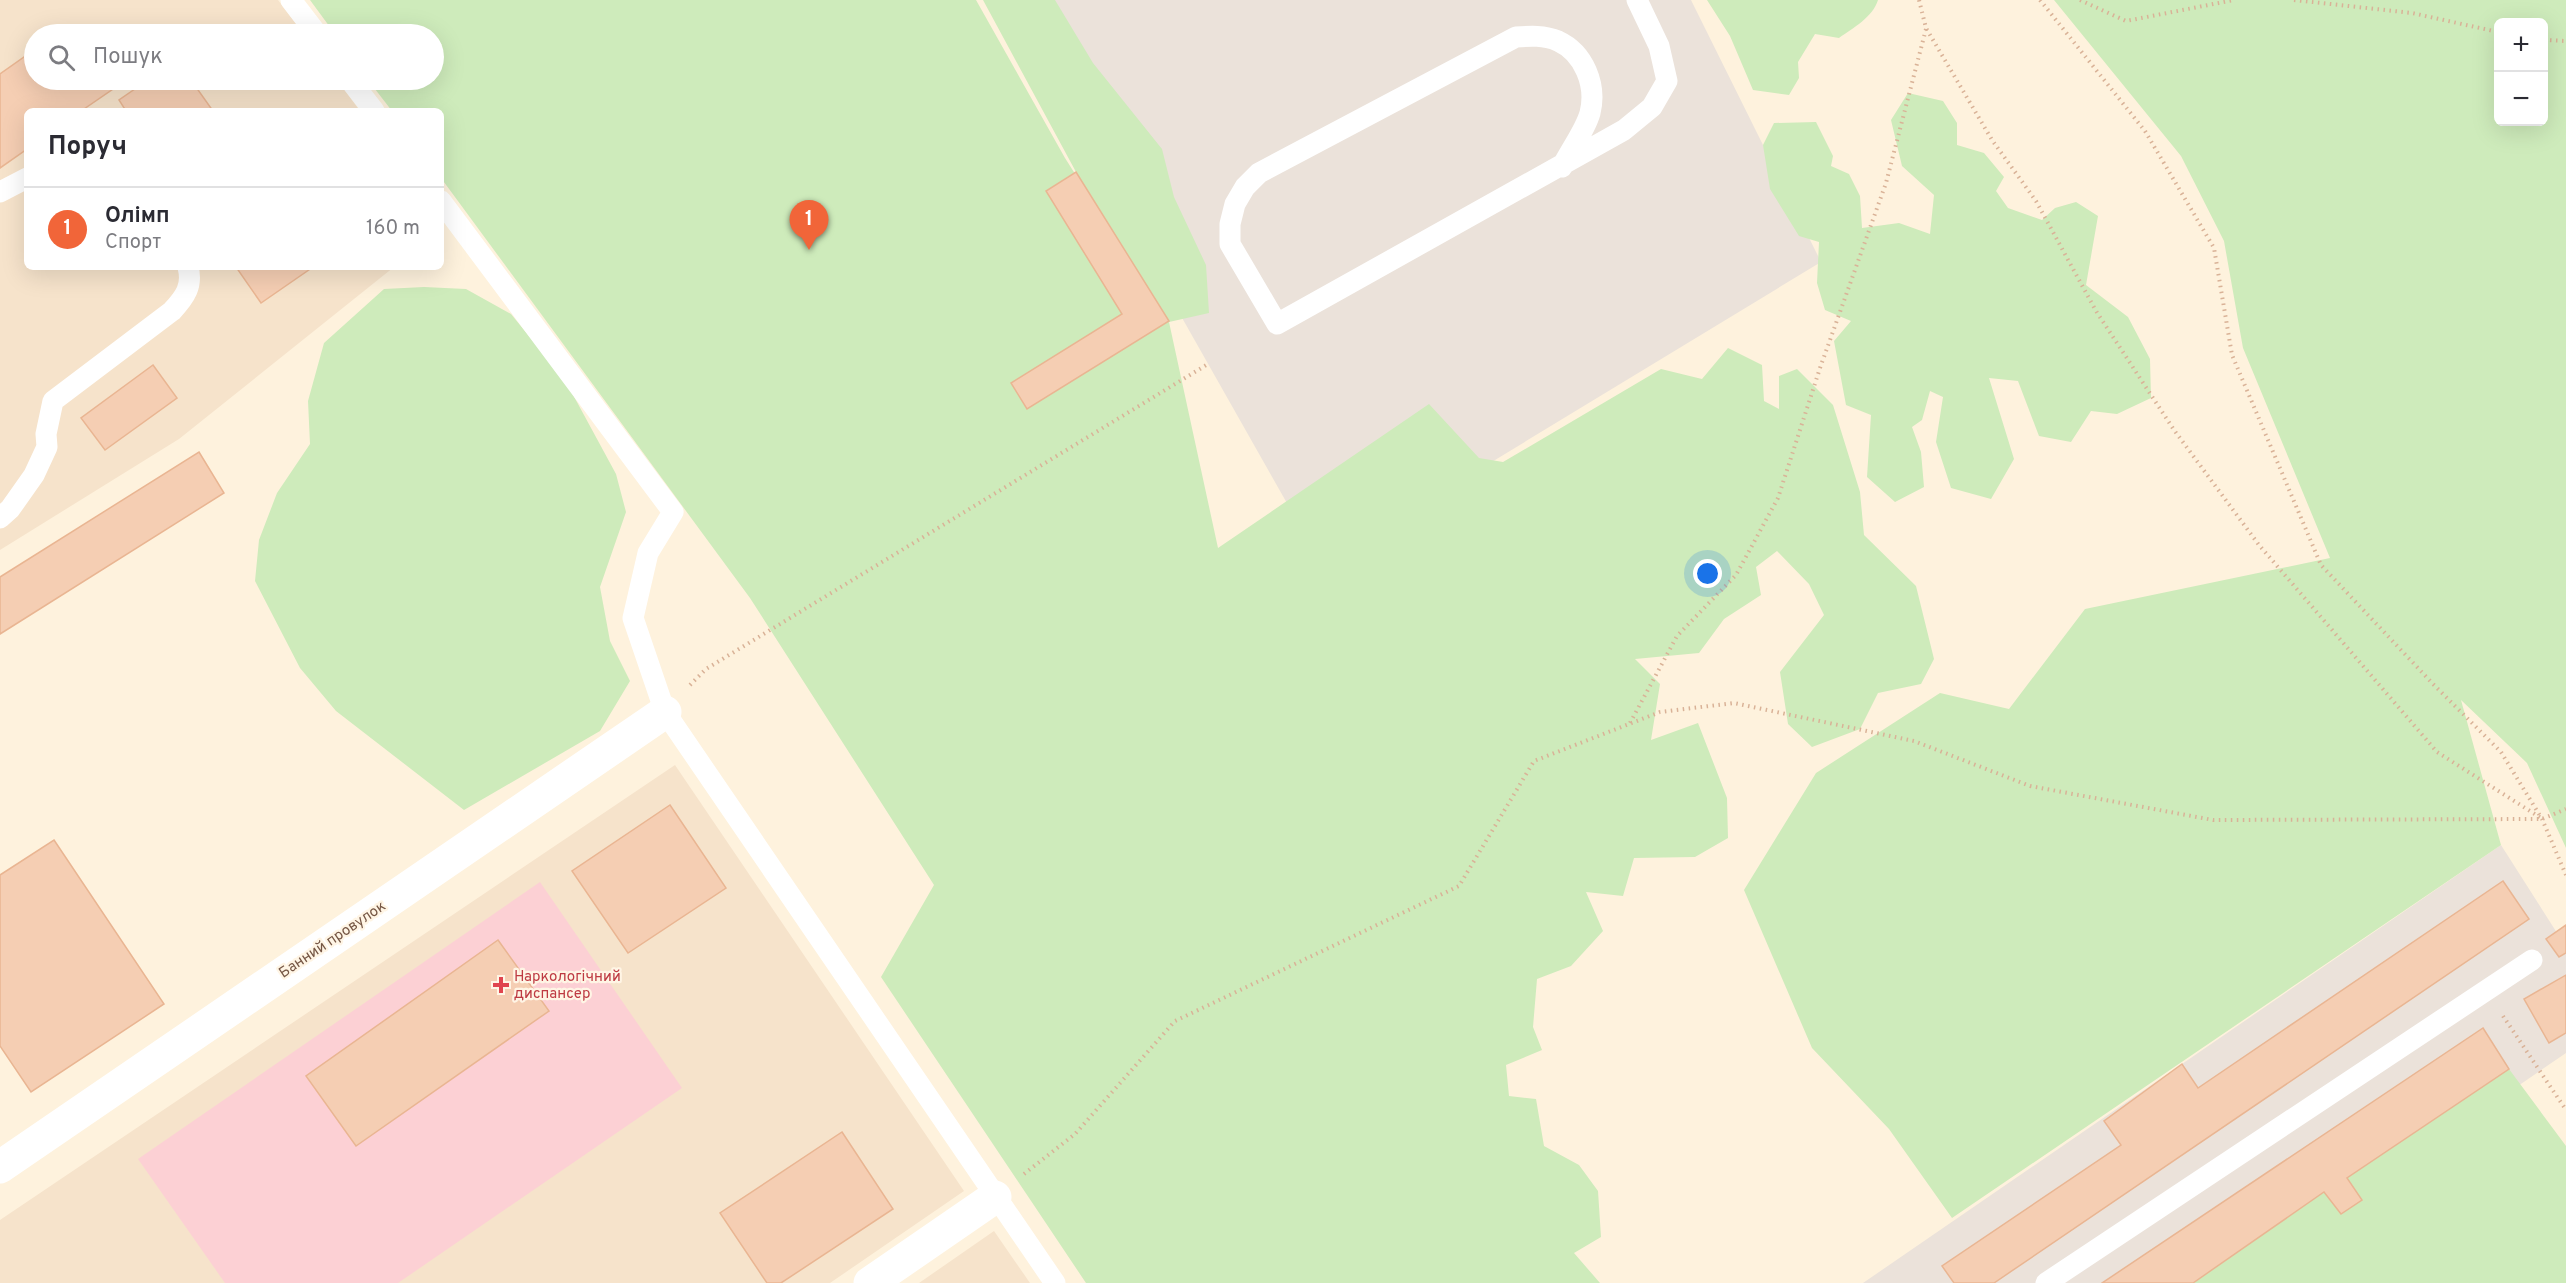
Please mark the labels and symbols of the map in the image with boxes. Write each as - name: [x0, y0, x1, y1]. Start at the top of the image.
- pin: 1: [790, 200, 828, 250]
- your location: [1693, 559, 1722, 588]
- street label: Банний провулок: [276, 897, 390, 983]
- place label: Наркологічний диспансер: [514, 968, 621, 1004]
- marker: Наркологічний диспансер: [492, 976, 510, 994]

